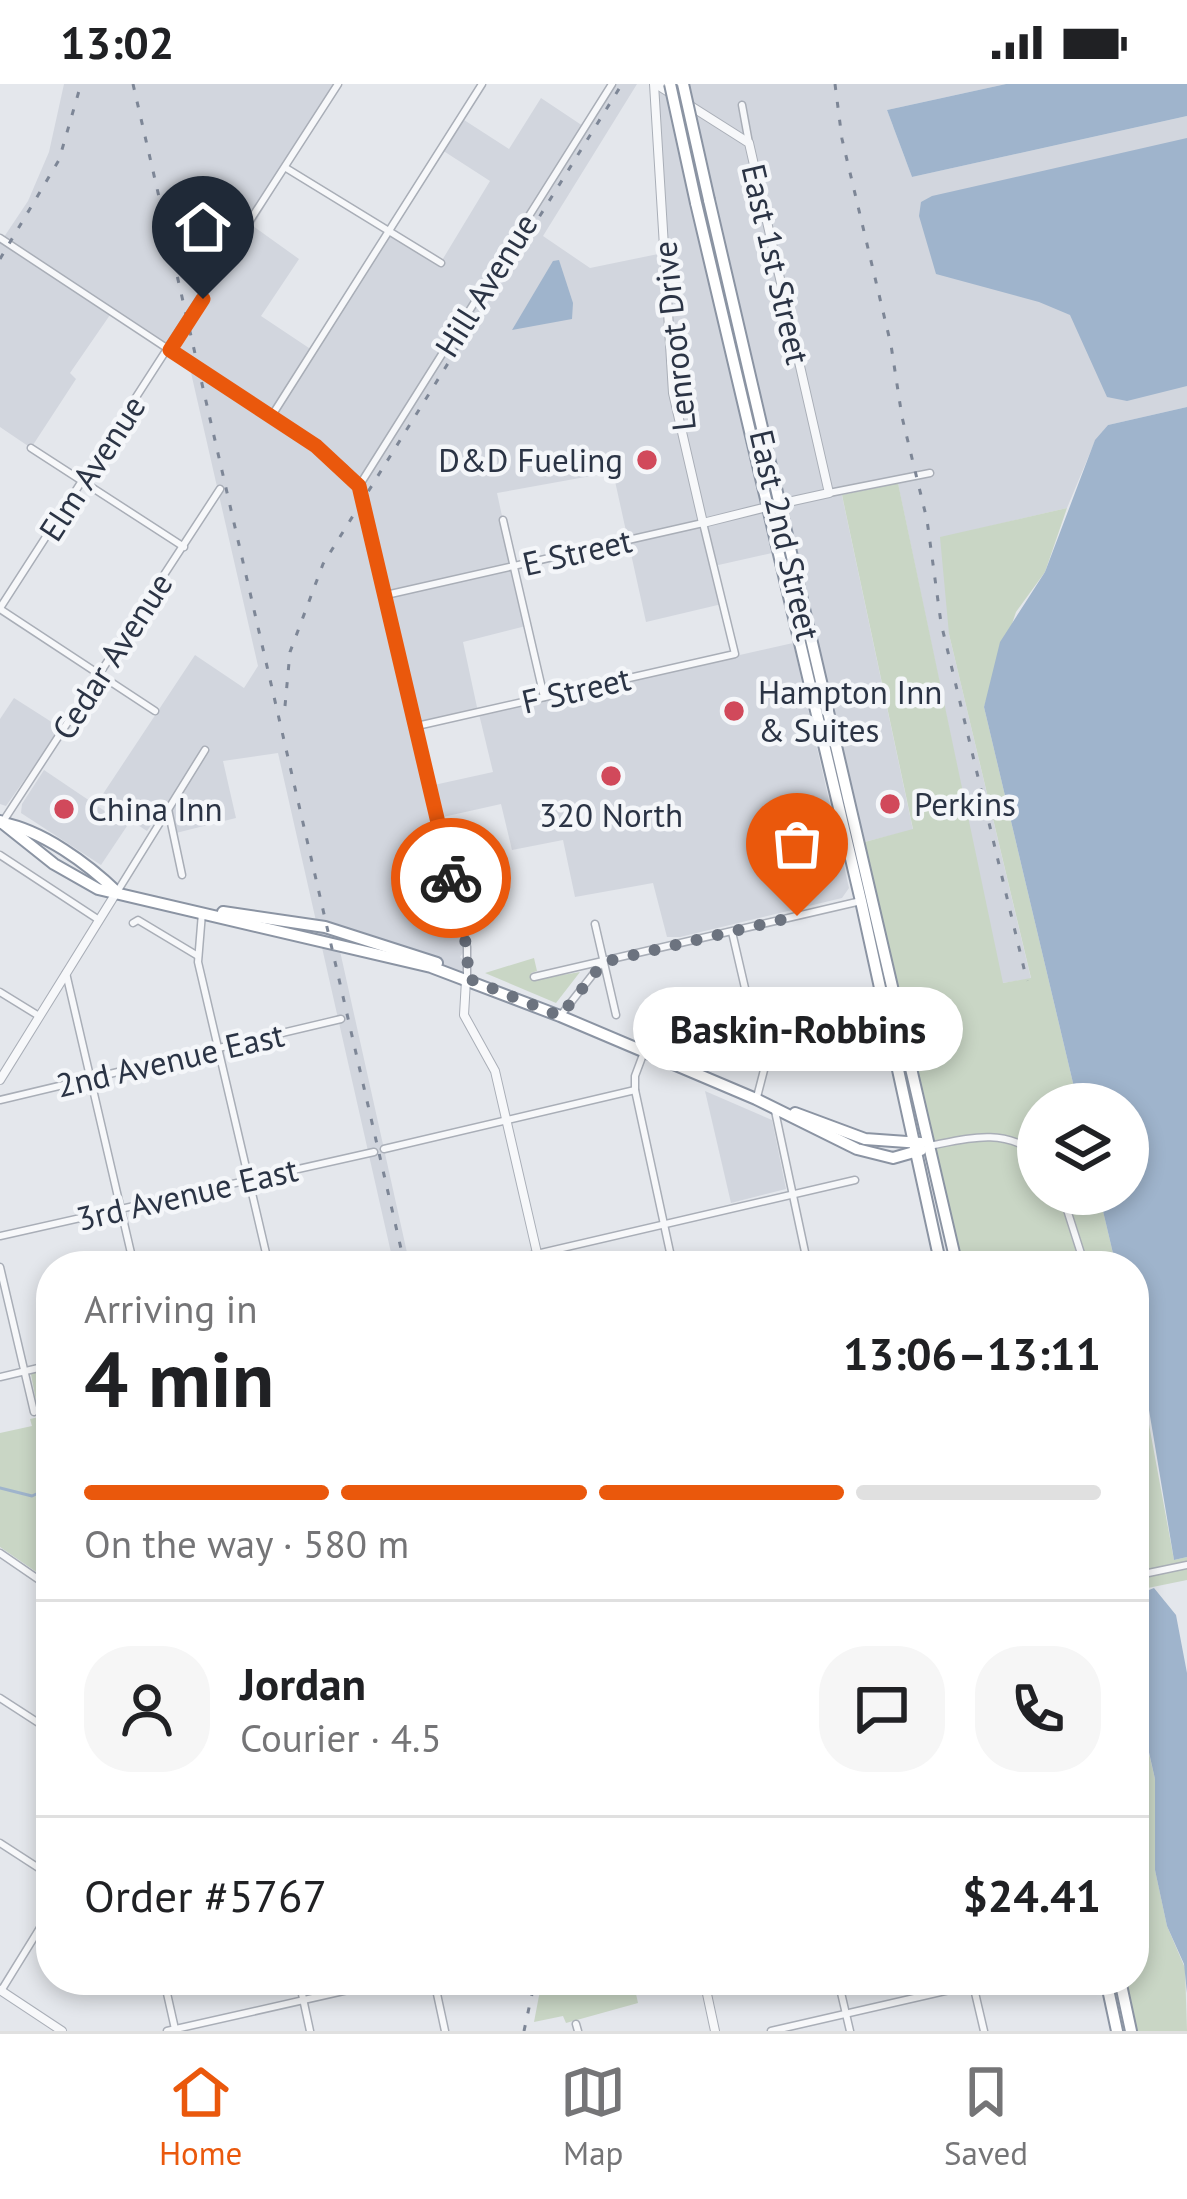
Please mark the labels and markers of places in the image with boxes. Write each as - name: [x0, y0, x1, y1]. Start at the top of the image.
- pin: [152, 176, 254, 299]
- place label: D&D Fueling: [438, 438, 623, 481]
- marker: D&D Fueling: [634, 447, 660, 473]
- place label: Hampton Inn & Suites: [758, 670, 942, 751]
- marker: Hampton Inn & Suites: [721, 698, 747, 724]
- marker: 320 North: [598, 763, 624, 789]
- place label: Perkins: [914, 782, 1016, 825]
- place label: China Inn: [88, 787, 223, 830]
- marker: Perkins: [877, 791, 903, 817]
- place label: 320 North: [539, 793, 683, 836]
- pin: [746, 793, 848, 916]
- marker: China Inn: [51, 796, 77, 822]
- callout: Baskin-Robbins: [632, 988, 962, 1072]

